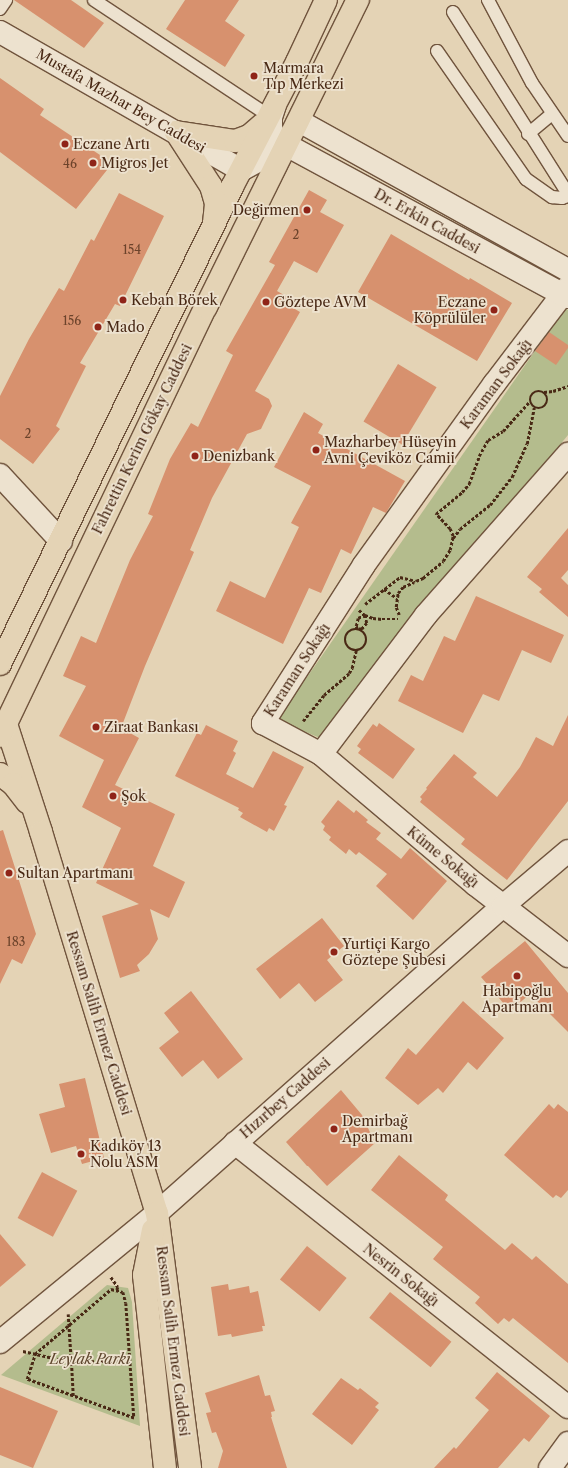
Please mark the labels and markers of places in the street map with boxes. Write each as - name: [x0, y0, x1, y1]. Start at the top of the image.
- place label: Marmara Tıp Merkezi: [263, 60, 344, 92]
- marker: Marmara Tıp Merkezi: [248, 70, 260, 82]
- place label: Eczane Artı: [73, 136, 150, 152]
- marker: Eczane Artı: [60, 139, 70, 149]
- place label: Migros Jet: [101, 155, 168, 171]
- marker: Migros Jet: [88, 158, 98, 168]
- place label: Değirmen: [233, 202, 299, 218]
- marker: Değirmen: [302, 205, 312, 215]
- place label: Keban Börek: [131, 292, 218, 308]
- place label: Göztepe AVM: [274, 294, 368, 310]
- place label: Eczane Köprülüler: [414, 294, 486, 326]
- marker: Keban Börek: [118, 295, 128, 305]
- marker: Göztepe AVM: [261, 297, 271, 307]
- marker: Eczane Köprülüler: [489, 305, 499, 315]
- place label: Mado: [106, 319, 145, 335]
- marker: Mado: [93, 322, 103, 332]
- place label: Mazharbey Hüseyin Avni Çeviköz Camii: [324, 434, 457, 466]
- marker: Mazharbey Hüseyin Avni Çeviköz Camii: [311, 445, 321, 455]
- place label: Denizbank: [203, 448, 275, 464]
- marker: Denizbank: [190, 451, 200, 461]
- place label: Ziraat Bankası: [104, 719, 198, 735]
- marker: Ziraat Bankası: [91, 722, 101, 732]
- place label: Şok: [121, 788, 146, 804]
- marker: Şok: [108, 791, 118, 801]
- place label: Sultan Apartmanı: [17, 865, 134, 881]
- marker: Sultan Apartmanı: [4, 868, 14, 878]
- place label: Yurtiçi Kargo Göztepe Şubesi: [342, 936, 446, 968]
- marker: Yurtiçi Kargo Göztepe Şubesi: [329, 947, 339, 957]
- marker: Habipoğlu Apartmanı: [512, 971, 522, 981]
- place label: Habipoğlu Apartmanı: [482, 983, 552, 1016]
- place label: Demirbağ Apartmanı: [342, 1113, 413, 1146]
- marker: Demirbağ Apartmanı: [329, 1124, 339, 1134]
- place label: Kadıköy 13 Nolu ASM: [90, 1138, 162, 1170]
- marker: Kadıköy 13 Nolu ASM: [75, 1148, 87, 1160]

